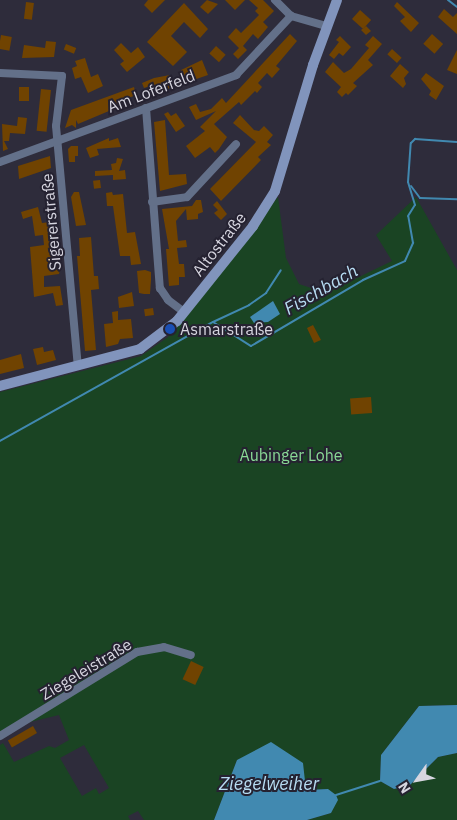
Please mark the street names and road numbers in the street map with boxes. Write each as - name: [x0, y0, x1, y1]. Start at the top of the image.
- street label: Am Loferfeld: [105, 66, 197, 116]
- street label: Sigererstraße: [37, 173, 65, 271]
- street label: Altostraße: [188, 208, 250, 280]
- street label: Ziegeleistraße: [37, 634, 135, 704]

